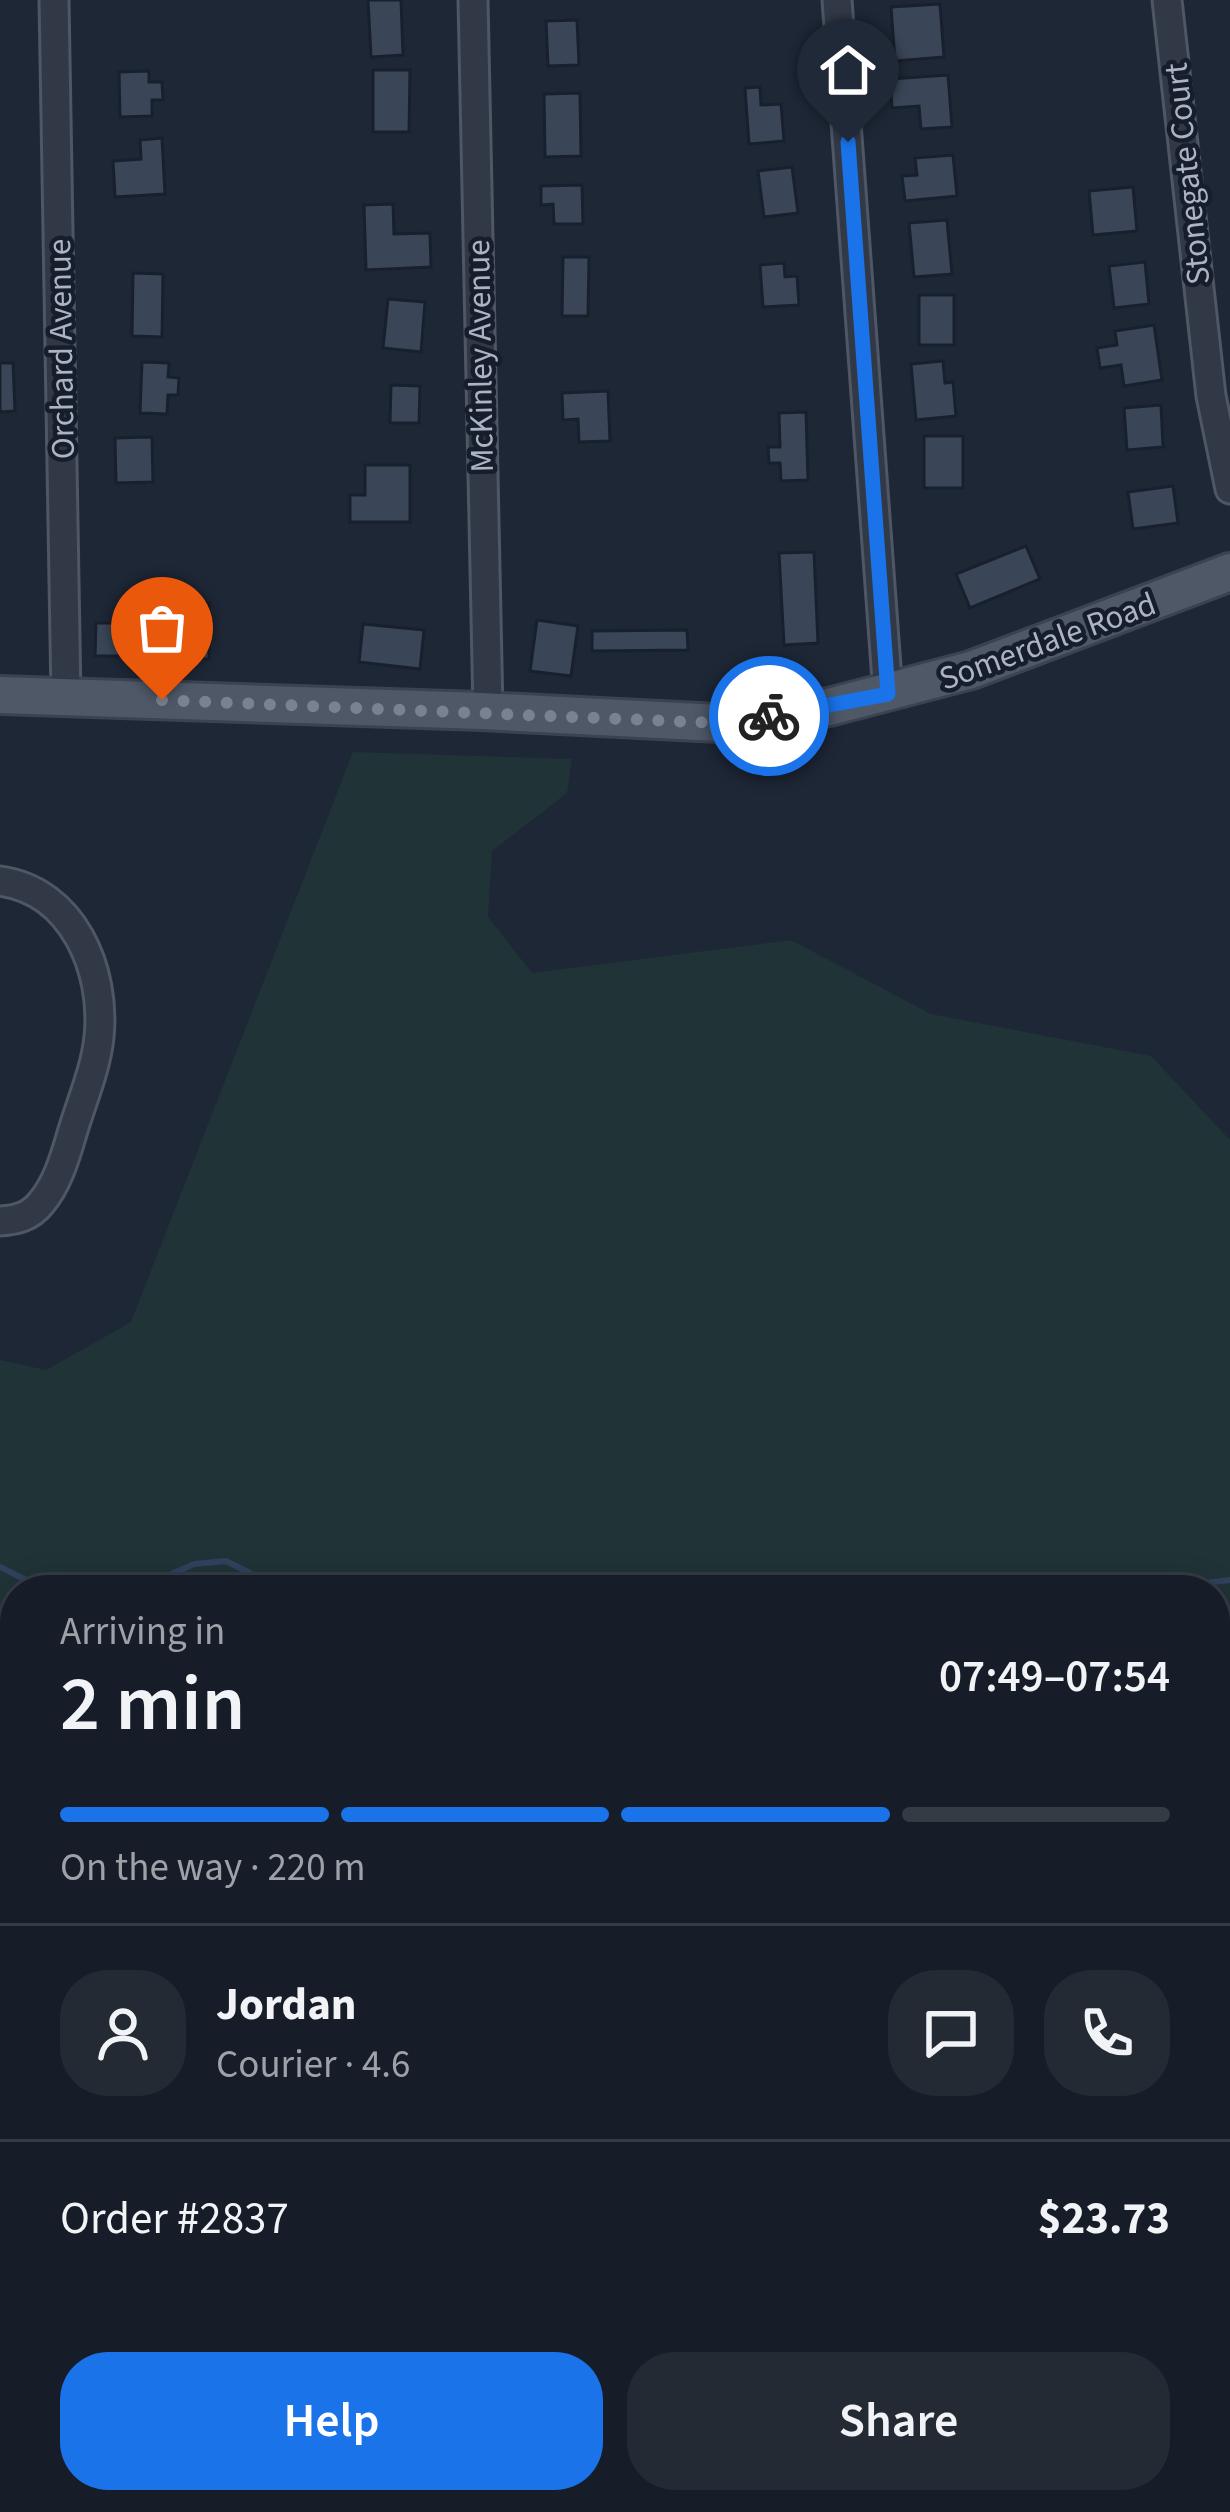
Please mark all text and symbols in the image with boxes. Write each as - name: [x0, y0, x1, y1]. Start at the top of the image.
- pin: [797, 19, 899, 142]
- icon: home: [815, 37, 881, 103]
- street label: Stonegate Court: [1152, 61, 1223, 287]
- street label: Orchard Avenue: [36, 238, 87, 460]
- street label: McKinley Avenue: [455, 239, 506, 473]
- pin: [111, 577, 213, 700]
- street label: Somerdale Road: [933, 580, 1162, 702]
- icon: bag: [129, 595, 195, 661]
- courier: [709, 656, 829, 776]
- icon: bike: [736, 683, 802, 749]
- text: Arriving in: [60, 1604, 225, 1660]
- text: 07:49–07:54: [939, 1645, 1170, 1709]
- text: 2 min: [60, 1649, 245, 1760]
- text: On the way · 220 m: [60, 1840, 366, 1896]
- button: person: [60, 1970, 186, 2096]
- button: chat: [888, 1970, 1014, 2096]
- button: phone: [1044, 1970, 1170, 2096]
- text: Jordan: [216, 1973, 357, 2037]
- text: Courier · 4.6: [216, 2037, 410, 2093]
- text: Order #2837: [60, 2187, 289, 2251]
- text: $23.73: [1038, 2187, 1170, 2251]
- button: Help: [60, 2352, 603, 2490]
- button: Share: [627, 2352, 1170, 2490]

